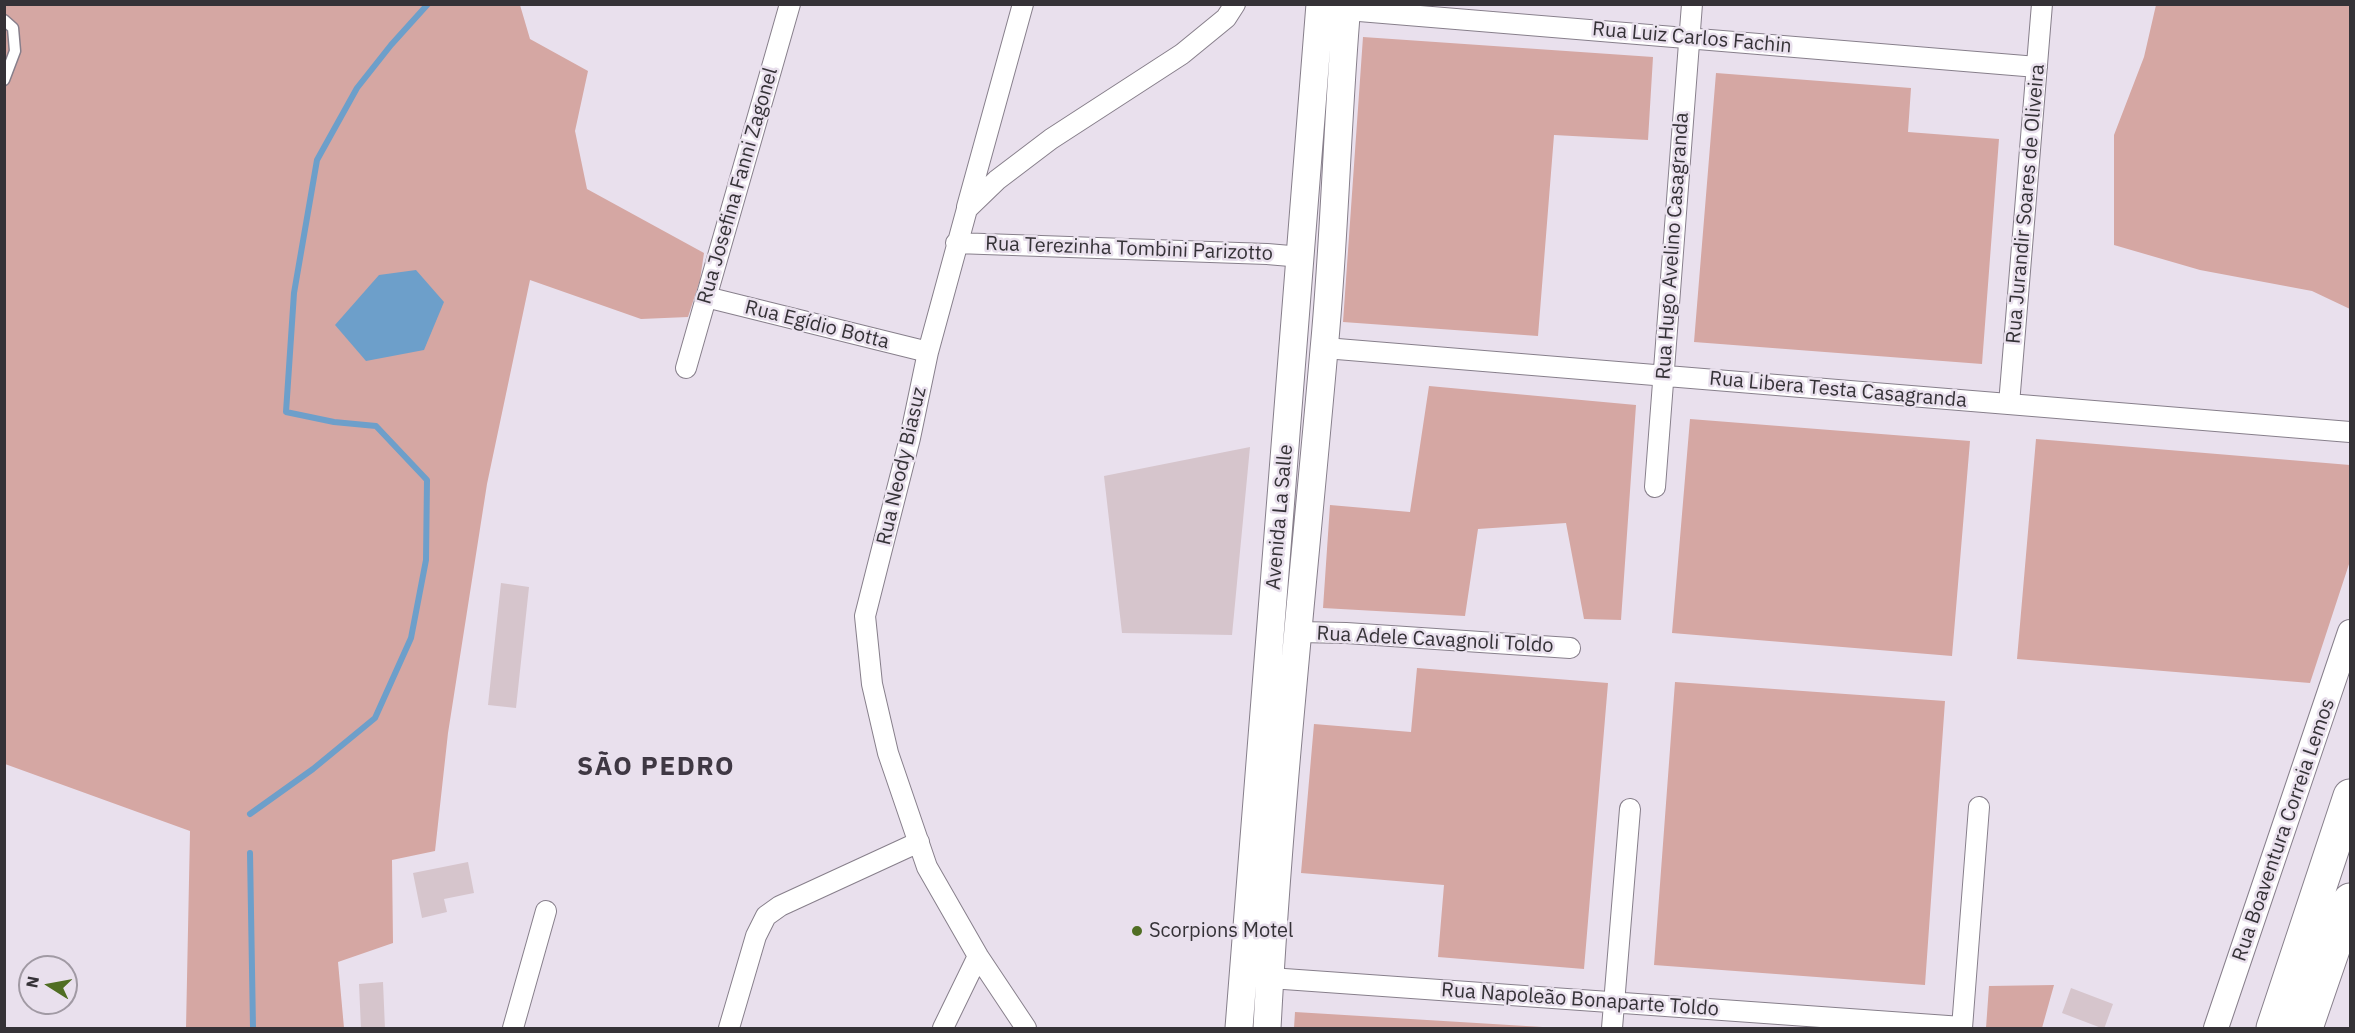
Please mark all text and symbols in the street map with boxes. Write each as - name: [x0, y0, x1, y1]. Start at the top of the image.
- street label: Rua Luiz Carlos Fachin: [1591, 17, 1793, 59]
- street label: Rua Jurandir Soares de Oliveira: [2002, 63, 2050, 345]
- street label: Rua Josefina Fanni Zagonel: [693, 65, 783, 307]
- street label: Rua Hugo Avelino Casagranda: [1652, 112, 1694, 380]
- street label: Rua Terezinha Tombini Parizotto: [985, 232, 1273, 266]
- street label: Rua Egídio Botta: [742, 295, 892, 355]
- street label: Rua Libera Testa Casagranda: [1708, 367, 1968, 413]
- street label: Rua Neody Biasuz: [872, 385, 932, 547]
- street label: Avenida La Salle: [1262, 443, 1298, 591]
- street label: Rua Adele Cavagnoli Toldo: [1316, 622, 1554, 658]
- street label: Rua Boaventura Correia Lemos: [2228, 696, 2340, 964]
- district label: SÃO PEDRO: [577, 751, 735, 783]
- place label: Scorpions Motel: [1149, 919, 1294, 943]
- marker: Scorpions Motel: [1130, 924, 1144, 938]
- north arrow: [18, 955, 78, 1015]
- text: N: [21, 974, 43, 990]
- street label: Rua Napoleão Bonaparte Toldo: [1440, 978, 1720, 1022]

